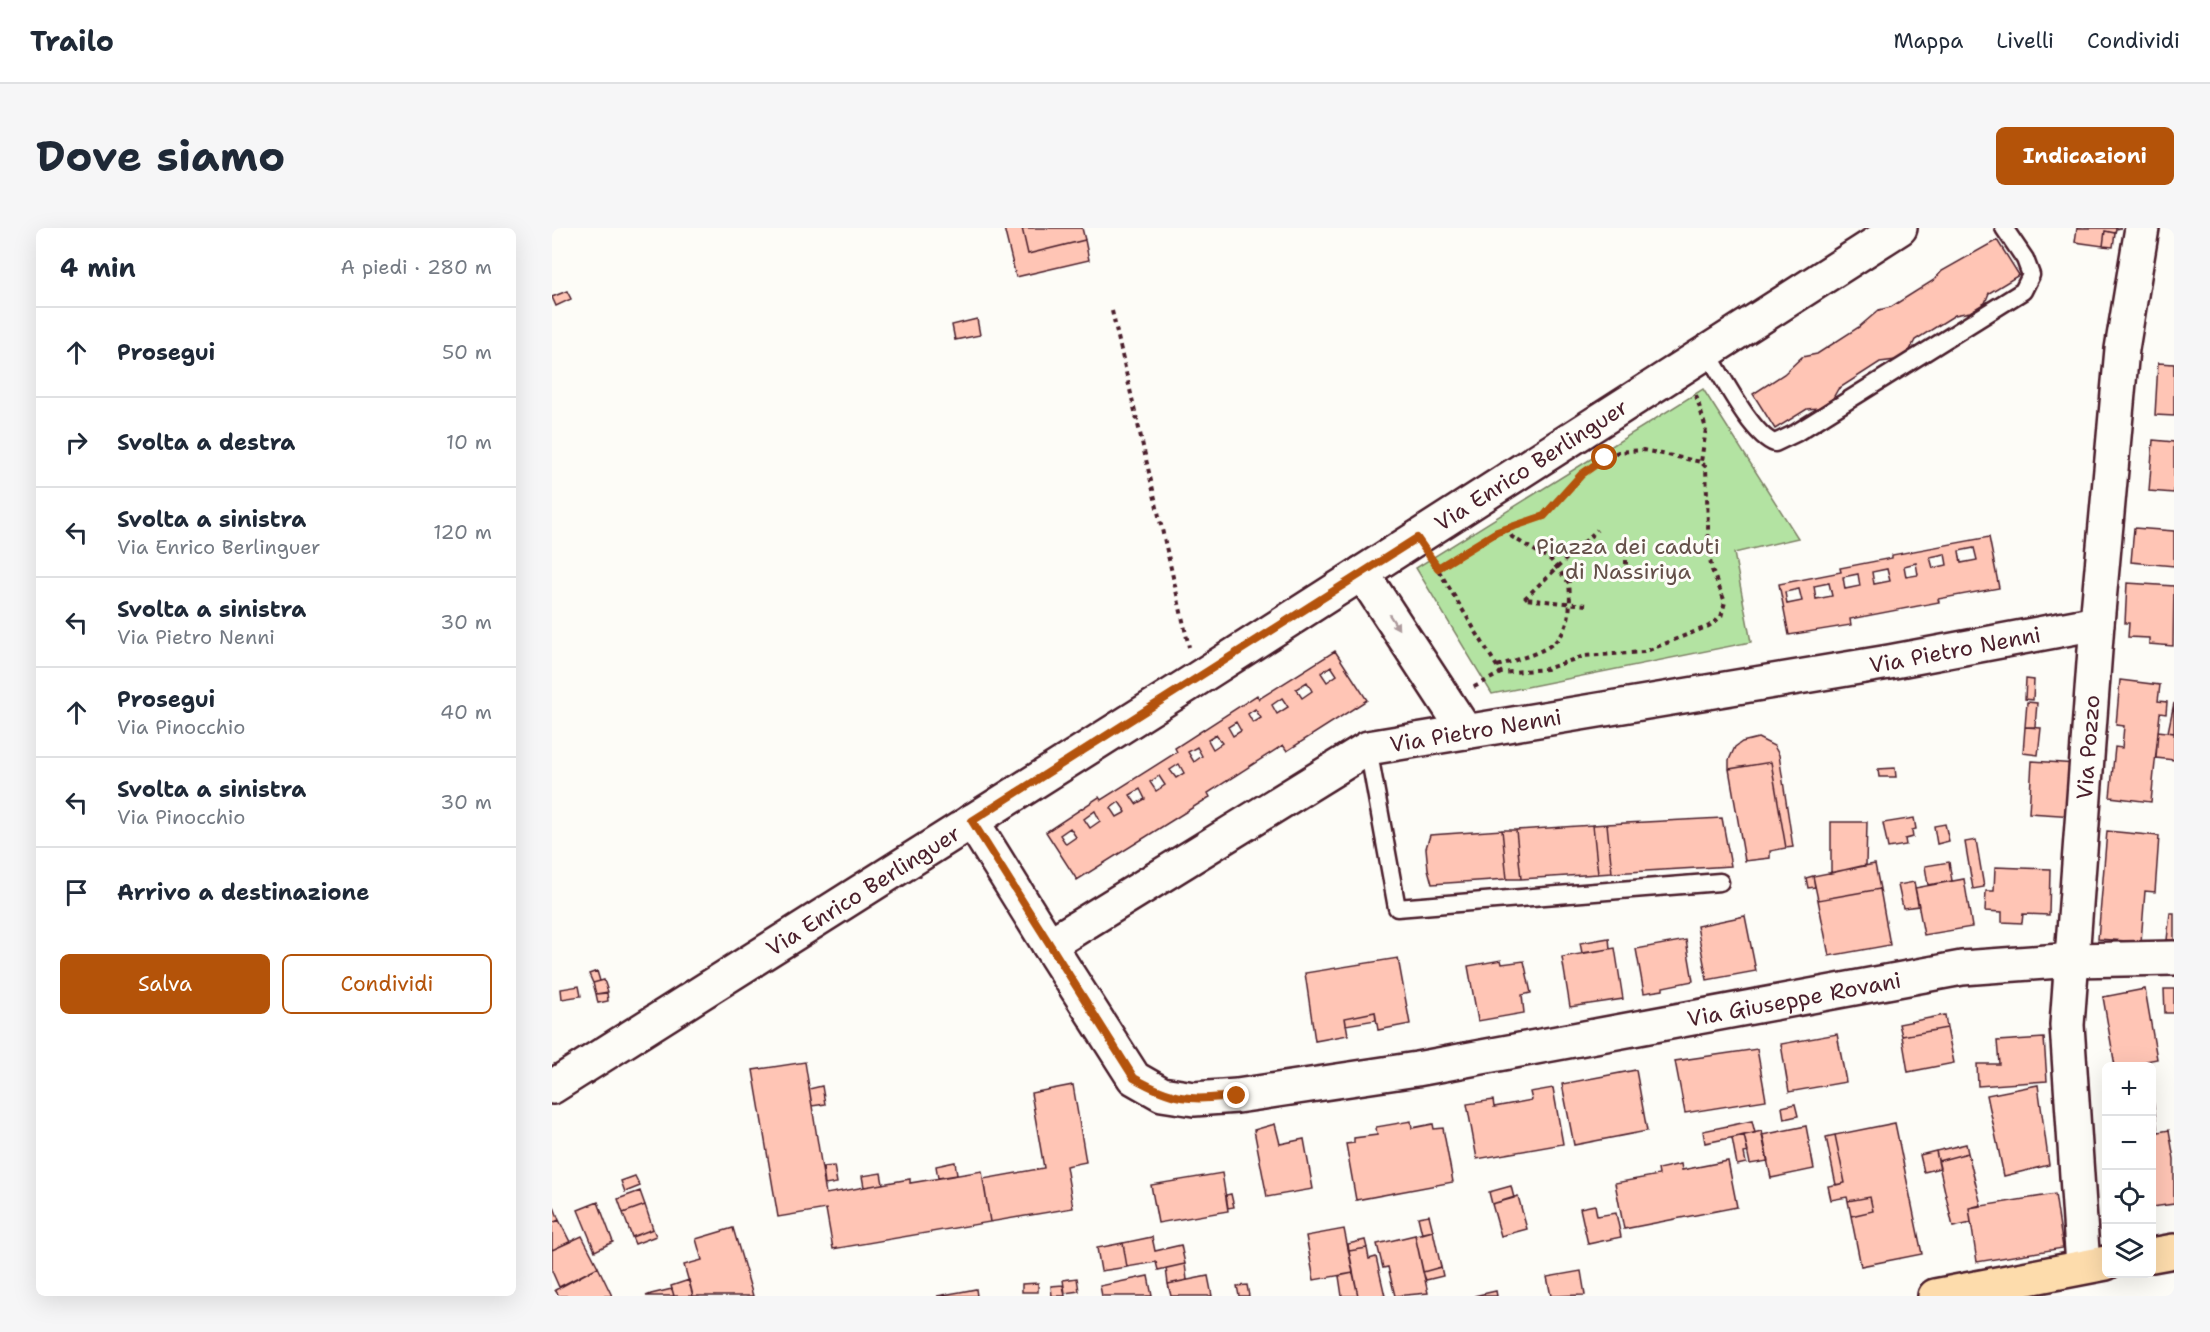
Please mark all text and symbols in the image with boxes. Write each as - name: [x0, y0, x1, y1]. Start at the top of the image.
- text: Trailo: [30, 22, 114, 60]
- text: Mappa: [1893, 27, 1963, 55]
- text: Livelli: [1996, 27, 2054, 55]
- text: Condividi: [2087, 27, 2180, 55]
- button: Indicazioni: [1996, 127, 2174, 185]
- text: Dove siamo: [36, 128, 285, 184]
- text: 4 min: [60, 250, 136, 285]
- text: A piedi · 280 m: [341, 254, 492, 280]
- icon: ahead: [60, 336, 93, 369]
- text: Prosegui: [117, 338, 215, 367]
- text: 50 m: [442, 339, 492, 365]
- street label: Via Enrico Berlinguer: [1429, 392, 1633, 538]
- icon: right: [60, 426, 93, 459]
- text: Svolta a destra: [117, 428, 295, 457]
- text: 10 m: [446, 429, 492, 455]
- route start: [1591, 444, 1617, 470]
- text: Svolta a sinistra: [117, 505, 306, 534]
- icon: left: [60, 516, 93, 549]
- text: 120 m: [433, 519, 492, 545]
- park label: Piazza dei caduti di Nassiriya: [1536, 532, 1720, 586]
- text: Via Enrico Berlinguer: [117, 534, 321, 560]
- text: Svolta a sinistra: [117, 595, 306, 624]
- icon: left: [60, 606, 93, 639]
- text: 30 m: [440, 609, 492, 635]
- one-way arrow: [1389, 613, 1400, 630]
- street label: Via Pietro Nenni: [1867, 620, 2043, 680]
- text: Via Pietro Nenni: [117, 624, 275, 650]
- text: Prosegui: [117, 685, 215, 714]
- street label: Via Pozzo: [2070, 694, 2107, 801]
- icon: ahead: [60, 696, 93, 729]
- text: 40 m: [440, 699, 492, 725]
- street label: Via Pietro Nenni: [1388, 702, 1564, 759]
- text: Via Pinocchio: [117, 714, 245, 740]
- text: Svolta a sinistra: [117, 775, 306, 804]
- icon: left: [60, 786, 93, 819]
- text: 30 m: [440, 789, 492, 815]
- text: Via Pinocchio: [117, 804, 245, 830]
- street label: Via Enrico Berlinguer: [761, 819, 966, 963]
- icon: arrive: [60, 876, 93, 909]
- text: Arrivo a destinazione: [117, 878, 369, 907]
- button: Salva: [60, 954, 270, 1014]
- button: Condividi: [282, 954, 492, 1014]
- street label: Via Giuseppe Rovani: [1685, 966, 1903, 1034]
- map controls: [2102, 1062, 2156, 1278]
- button: +: [2102, 1062, 2156, 1116]
- route end: [1223, 1082, 1249, 1108]
- button: −: [2102, 1116, 2156, 1170]
- button: locate: [2102, 1170, 2156, 1224]
- button: layers: [2102, 1224, 2156, 1278]

